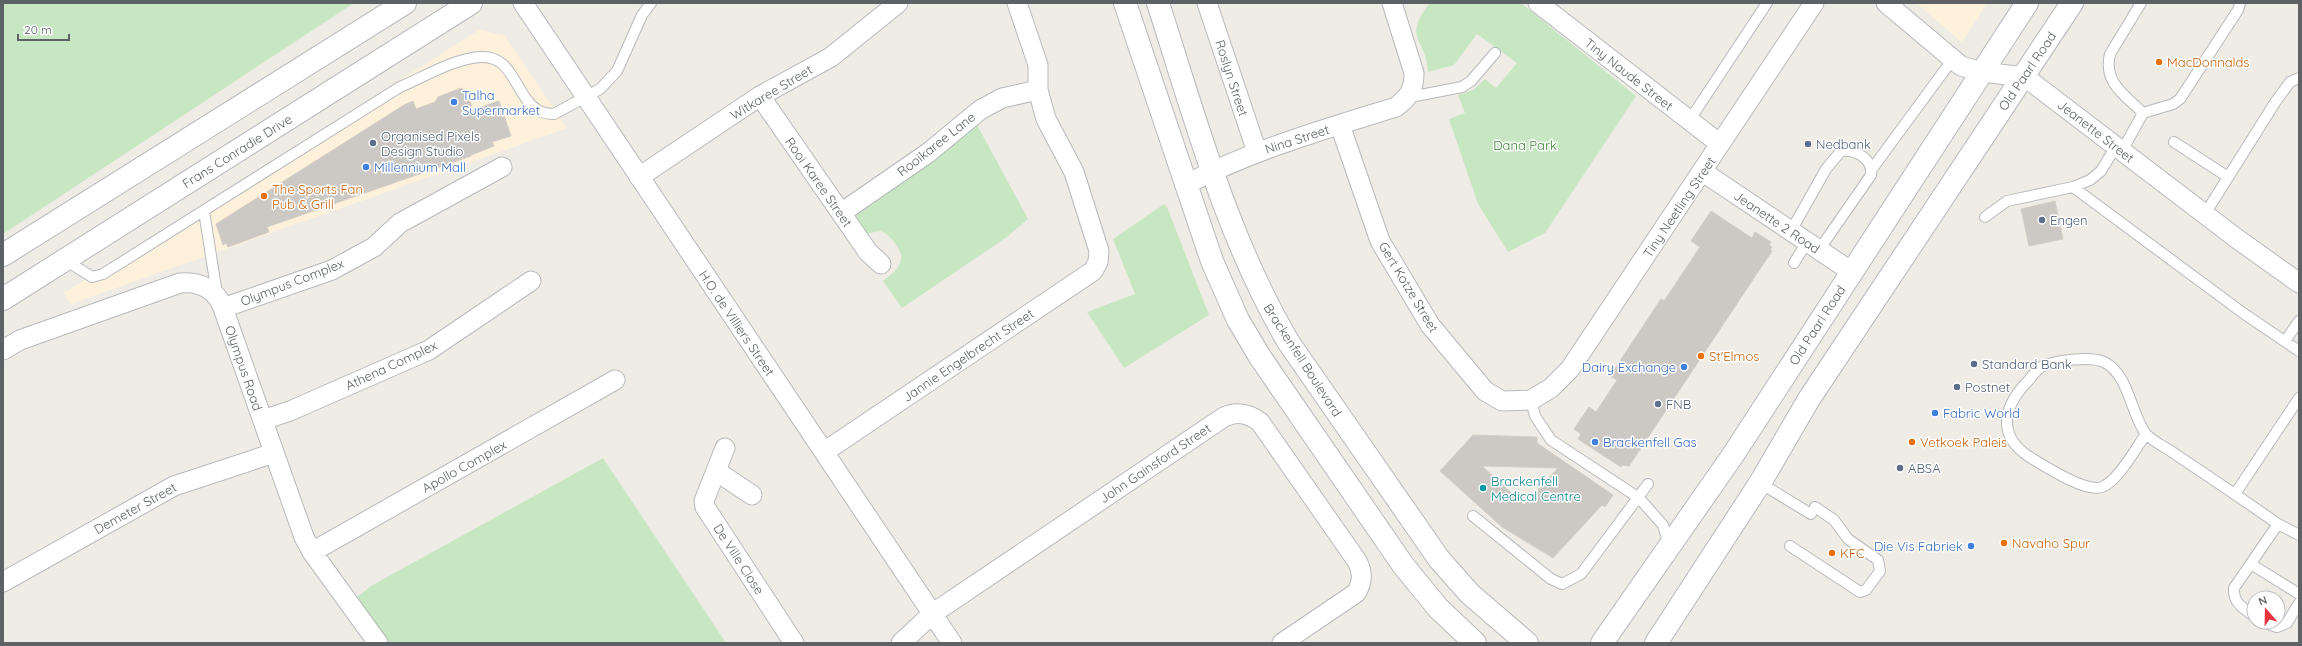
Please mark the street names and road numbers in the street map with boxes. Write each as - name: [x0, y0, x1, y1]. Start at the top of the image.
- street label: Old Paarl Road: [1995, 29, 2059, 113]
- street label: Tiny Naude Street: [1582, 34, 1676, 114]
- street label: Roslyn Street: [1212, 38, 1252, 118]
- street label: Witkaree Street: [727, 61, 815, 123]
- street label: Jeanette Street: [2055, 96, 2137, 166]
- street label: Rooikaree Lane: [894, 109, 978, 179]
- street label: Frans Conradie Drive: [179, 111, 295, 191]
- street label: Nina Street: [1263, 121, 1331, 157]
- street label: Rooi Karee Street: [782, 134, 856, 230]
- street label: Tiny Neetling Street: [1639, 154, 1719, 260]
- street label: Jeanette 2 Road: [1731, 187, 1823, 257]
- street label: Gert Kotze Street: [1376, 239, 1442, 335]
- street label: Olympus Complex: [238, 255, 346, 309]
- street label: H.O. de Villiers Street: [696, 267, 778, 379]
- street label: Old Paarl Road: [1785, 282, 1849, 368]
- street label: Brackenfell Boulevard: [1260, 300, 1346, 420]
- street label: Jannie Engelbrecht Street: [899, 305, 1037, 405]
- street label: Olympus Road: [222, 323, 266, 413]
- street label: Athena Complex: [343, 337, 439, 393]
- street label: John Gainsford Street: [1096, 420, 1214, 506]
- street label: Apollo Complex: [419, 436, 509, 496]
- street label: Demeter Street: [91, 479, 179, 537]
- street label: De Ville Close: [710, 521, 768, 597]

